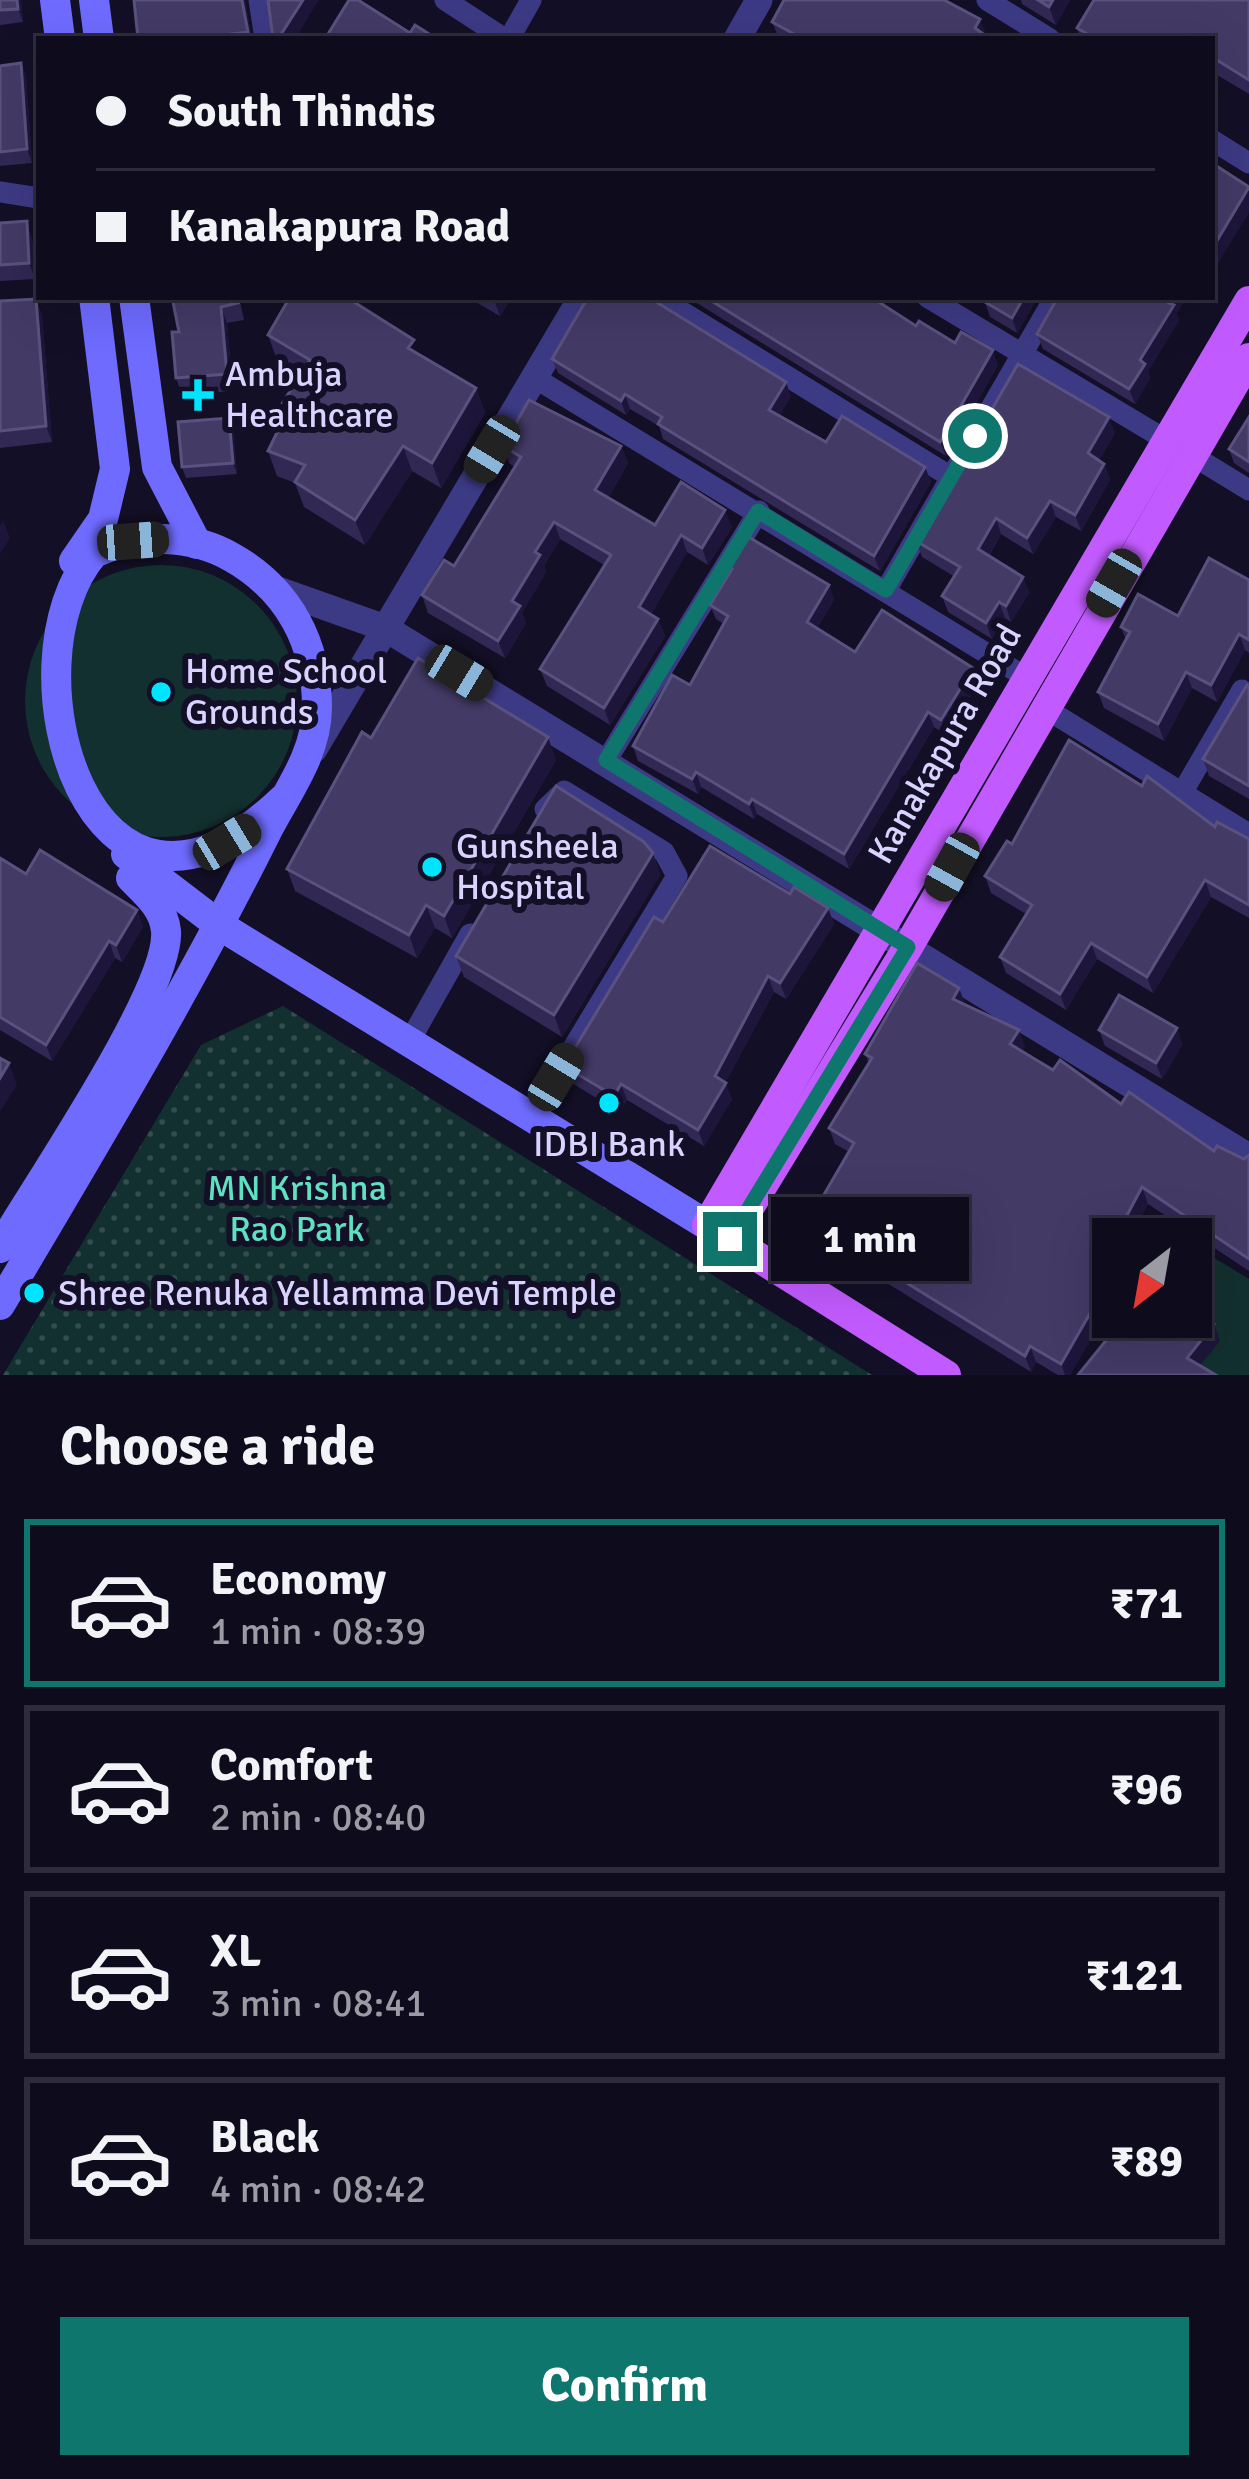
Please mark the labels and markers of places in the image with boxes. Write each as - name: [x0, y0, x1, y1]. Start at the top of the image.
- place label: Ambuja Healthcare: [225, 352, 394, 438]
- marker: Ambuja Healthcare: [182, 379, 214, 411]
- place label: Home School Grounds: [185, 649, 387, 735]
- marker: Home School Grounds: [148, 679, 174, 705]
- place label: Gunsheela Hospital: [456, 824, 619, 910]
- marker: Gunsheela Hospital: [419, 854, 445, 880]
- marker: IDBI Bank: [596, 1090, 622, 1116]
- place label: IDBI Bank: [533, 1122, 685, 1167]
- place label: Shree Renuka Yellamma Devi Temple: [58, 1271, 617, 1316]
- marker: Shree Renuka Yellamma Devi Temple: [21, 1280, 47, 1306]

